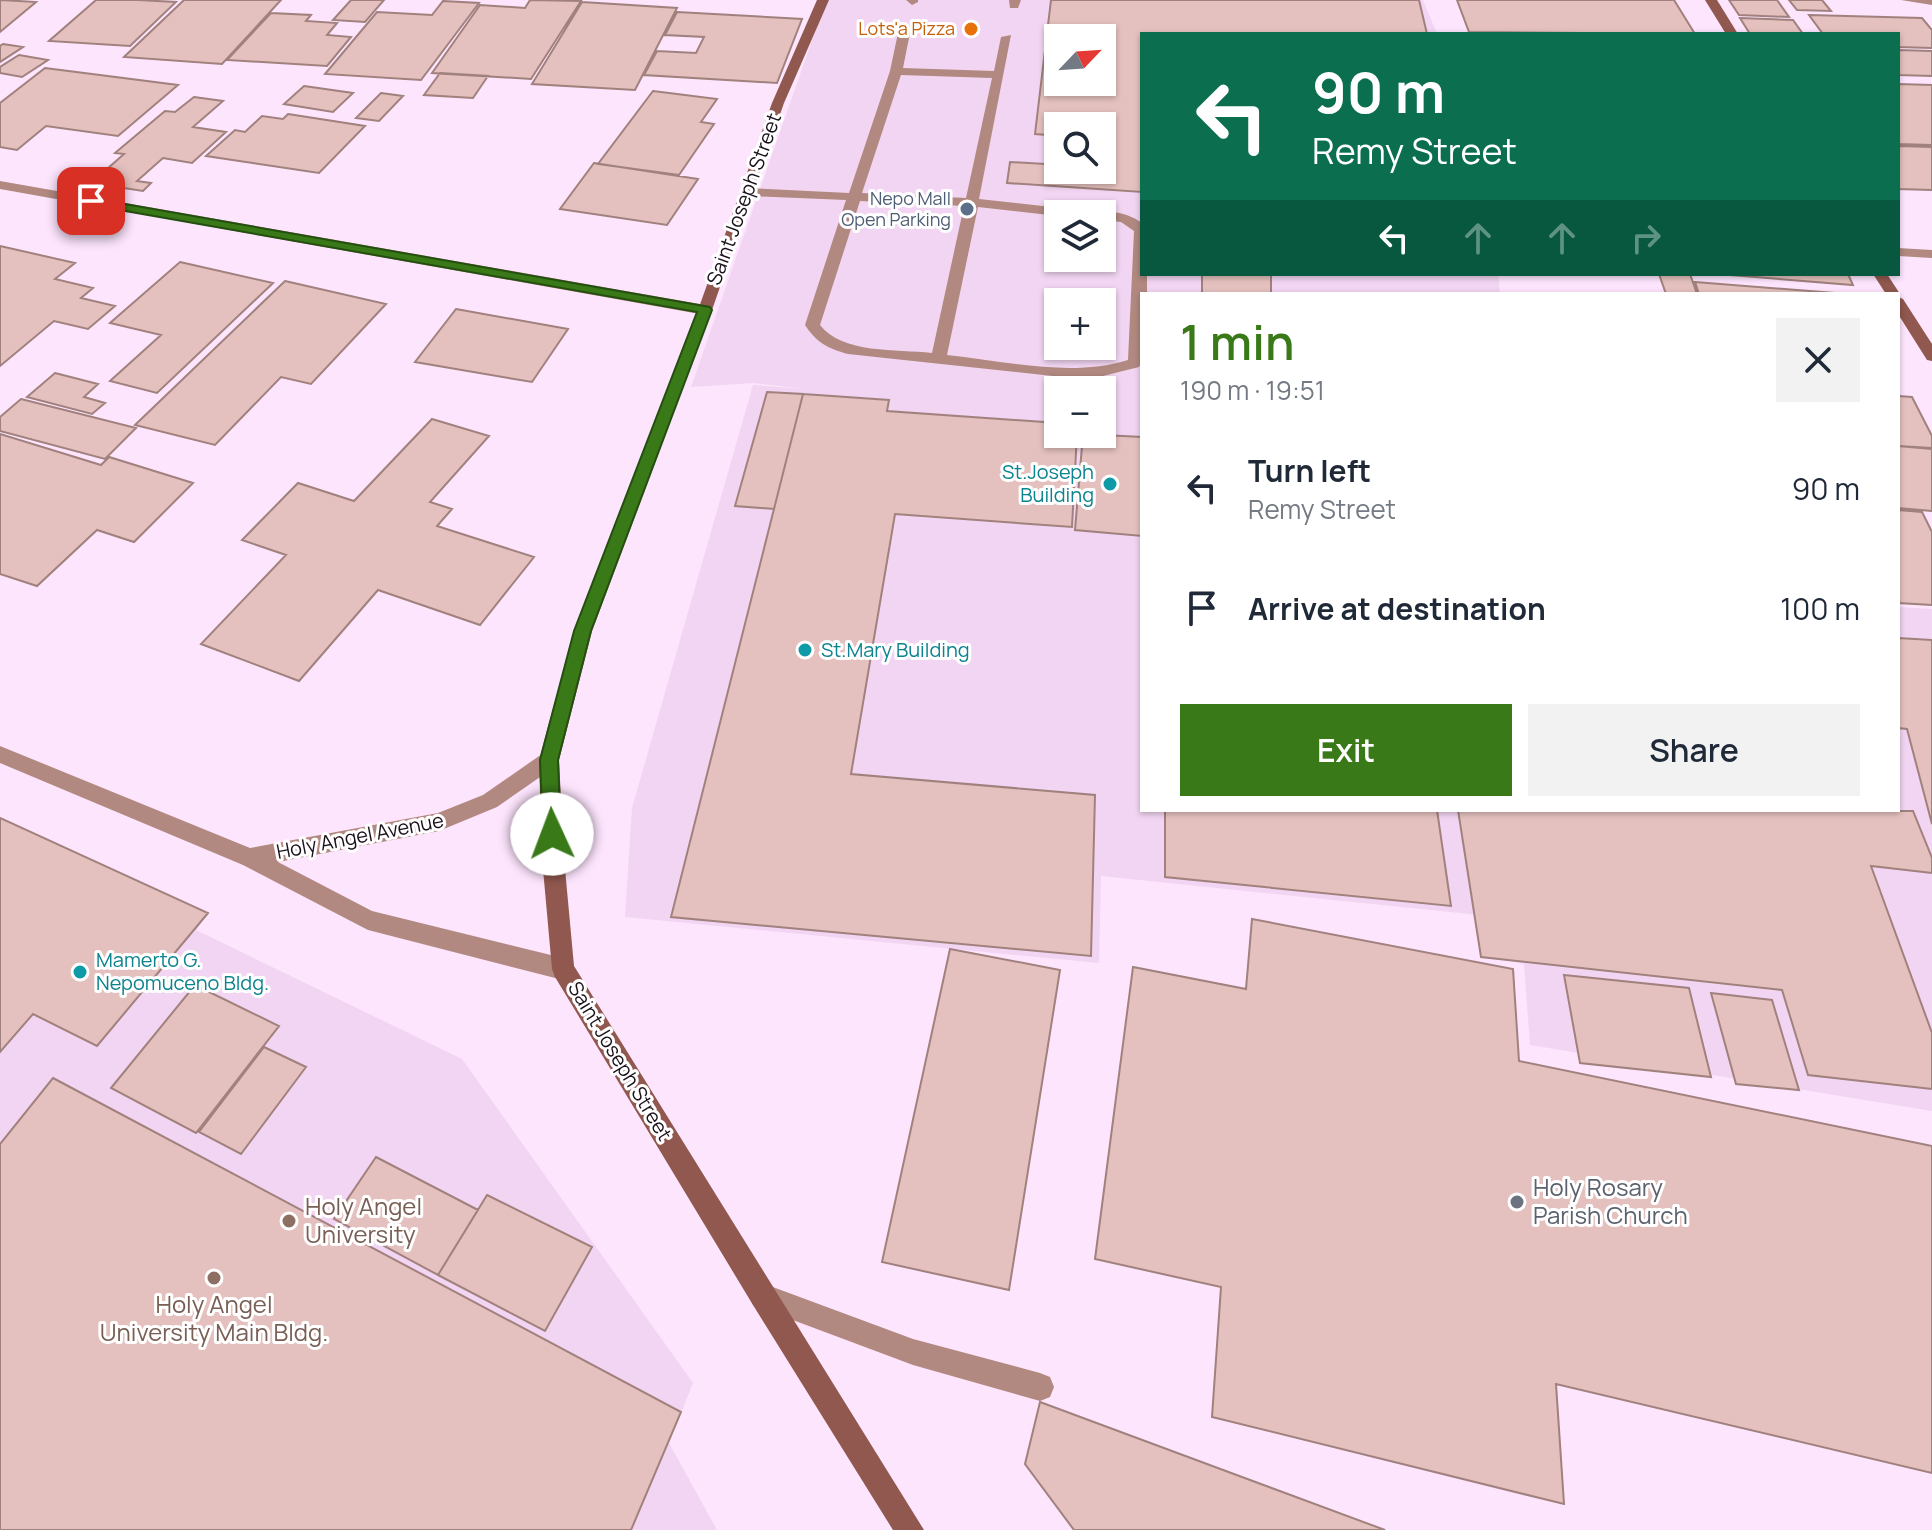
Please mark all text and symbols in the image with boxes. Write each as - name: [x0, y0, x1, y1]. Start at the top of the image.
- place label: Lots'a Pizza: [858, 16, 955, 40]
- marker: Lots'a Pizza: [962, 20, 980, 38]
- north arrow: [1044, 24, 1116, 96]
- map controls: [1044, 24, 1116, 448]
- text: 90 m: [1312, 53, 1445, 130]
- icon: left: [1180, 64, 1284, 168]
- street label: Saint Joseph Street: [700, 109, 787, 289]
- button: search: [1044, 112, 1116, 184]
- text: Remy Street: [1312, 126, 1517, 175]
- pin: [57, 167, 125, 235]
- icon: arrive: [69, 179, 113, 223]
- place label: Nepo Mall Open Parking: [841, 186, 951, 231]
- marker: Nepo Mall Open Parking: [958, 200, 976, 218]
- button: layers: [1044, 200, 1116, 272]
- icon: left: [1372, 216, 1416, 260]
- icon: ahead: [1456, 216, 1500, 260]
- icon: ahead: [1540, 216, 1584, 260]
- icon: right: [1624, 216, 1668, 260]
- button: +: [1044, 288, 1116, 360]
- text: 1 min: [1180, 309, 1294, 374]
- button: close: [1776, 318, 1860, 402]
- text: 190 m · 19:51: [1180, 372, 1325, 408]
- button: −: [1044, 376, 1116, 448]
- text: Turn left: [1248, 450, 1371, 491]
- place label: St.Joseph Building: [1002, 458, 1094, 508]
- icon: left: [1180, 466, 1224, 510]
- text: 90 m: [1792, 468, 1860, 509]
- marker: St.Joseph Building: [1101, 475, 1119, 493]
- text: Remy Street: [1248, 491, 1396, 527]
- icon: arrive: [1180, 586, 1224, 630]
- text: Arrive at destination: [1248, 588, 1546, 629]
- text: 100 m: [1780, 588, 1860, 629]
- place label: St.Mary Building: [821, 636, 970, 663]
- marker: St.Mary Building: [796, 641, 814, 659]
- button: Exit: [1180, 704, 1512, 796]
- button: Share: [1528, 704, 1860, 796]
- position arrow: [510, 792, 594, 876]
- street label: Holy Angel Avenue: [274, 806, 446, 865]
- place label: Mamerto G. Nepomuceno Bldg.: [96, 946, 269, 996]
- marker: Mamerto G. Nepomuceno Bldg.: [71, 963, 89, 981]
- street label: Saint Joseph Street: [562, 976, 679, 1145]
- place label: Holy Rosary Parish Church: [1533, 1170, 1688, 1231]
- place label: Holy Angel University: [305, 1189, 422, 1250]
- marker: Holy Rosary Parish Church: [1508, 1193, 1526, 1211]
- marker: Holy Angel University: [280, 1212, 298, 1230]
- marker: Holy Angel University Main Bldg.: [205, 1269, 223, 1287]
- place label: Holy Angel University Main Bldg.: [100, 1287, 328, 1348]

